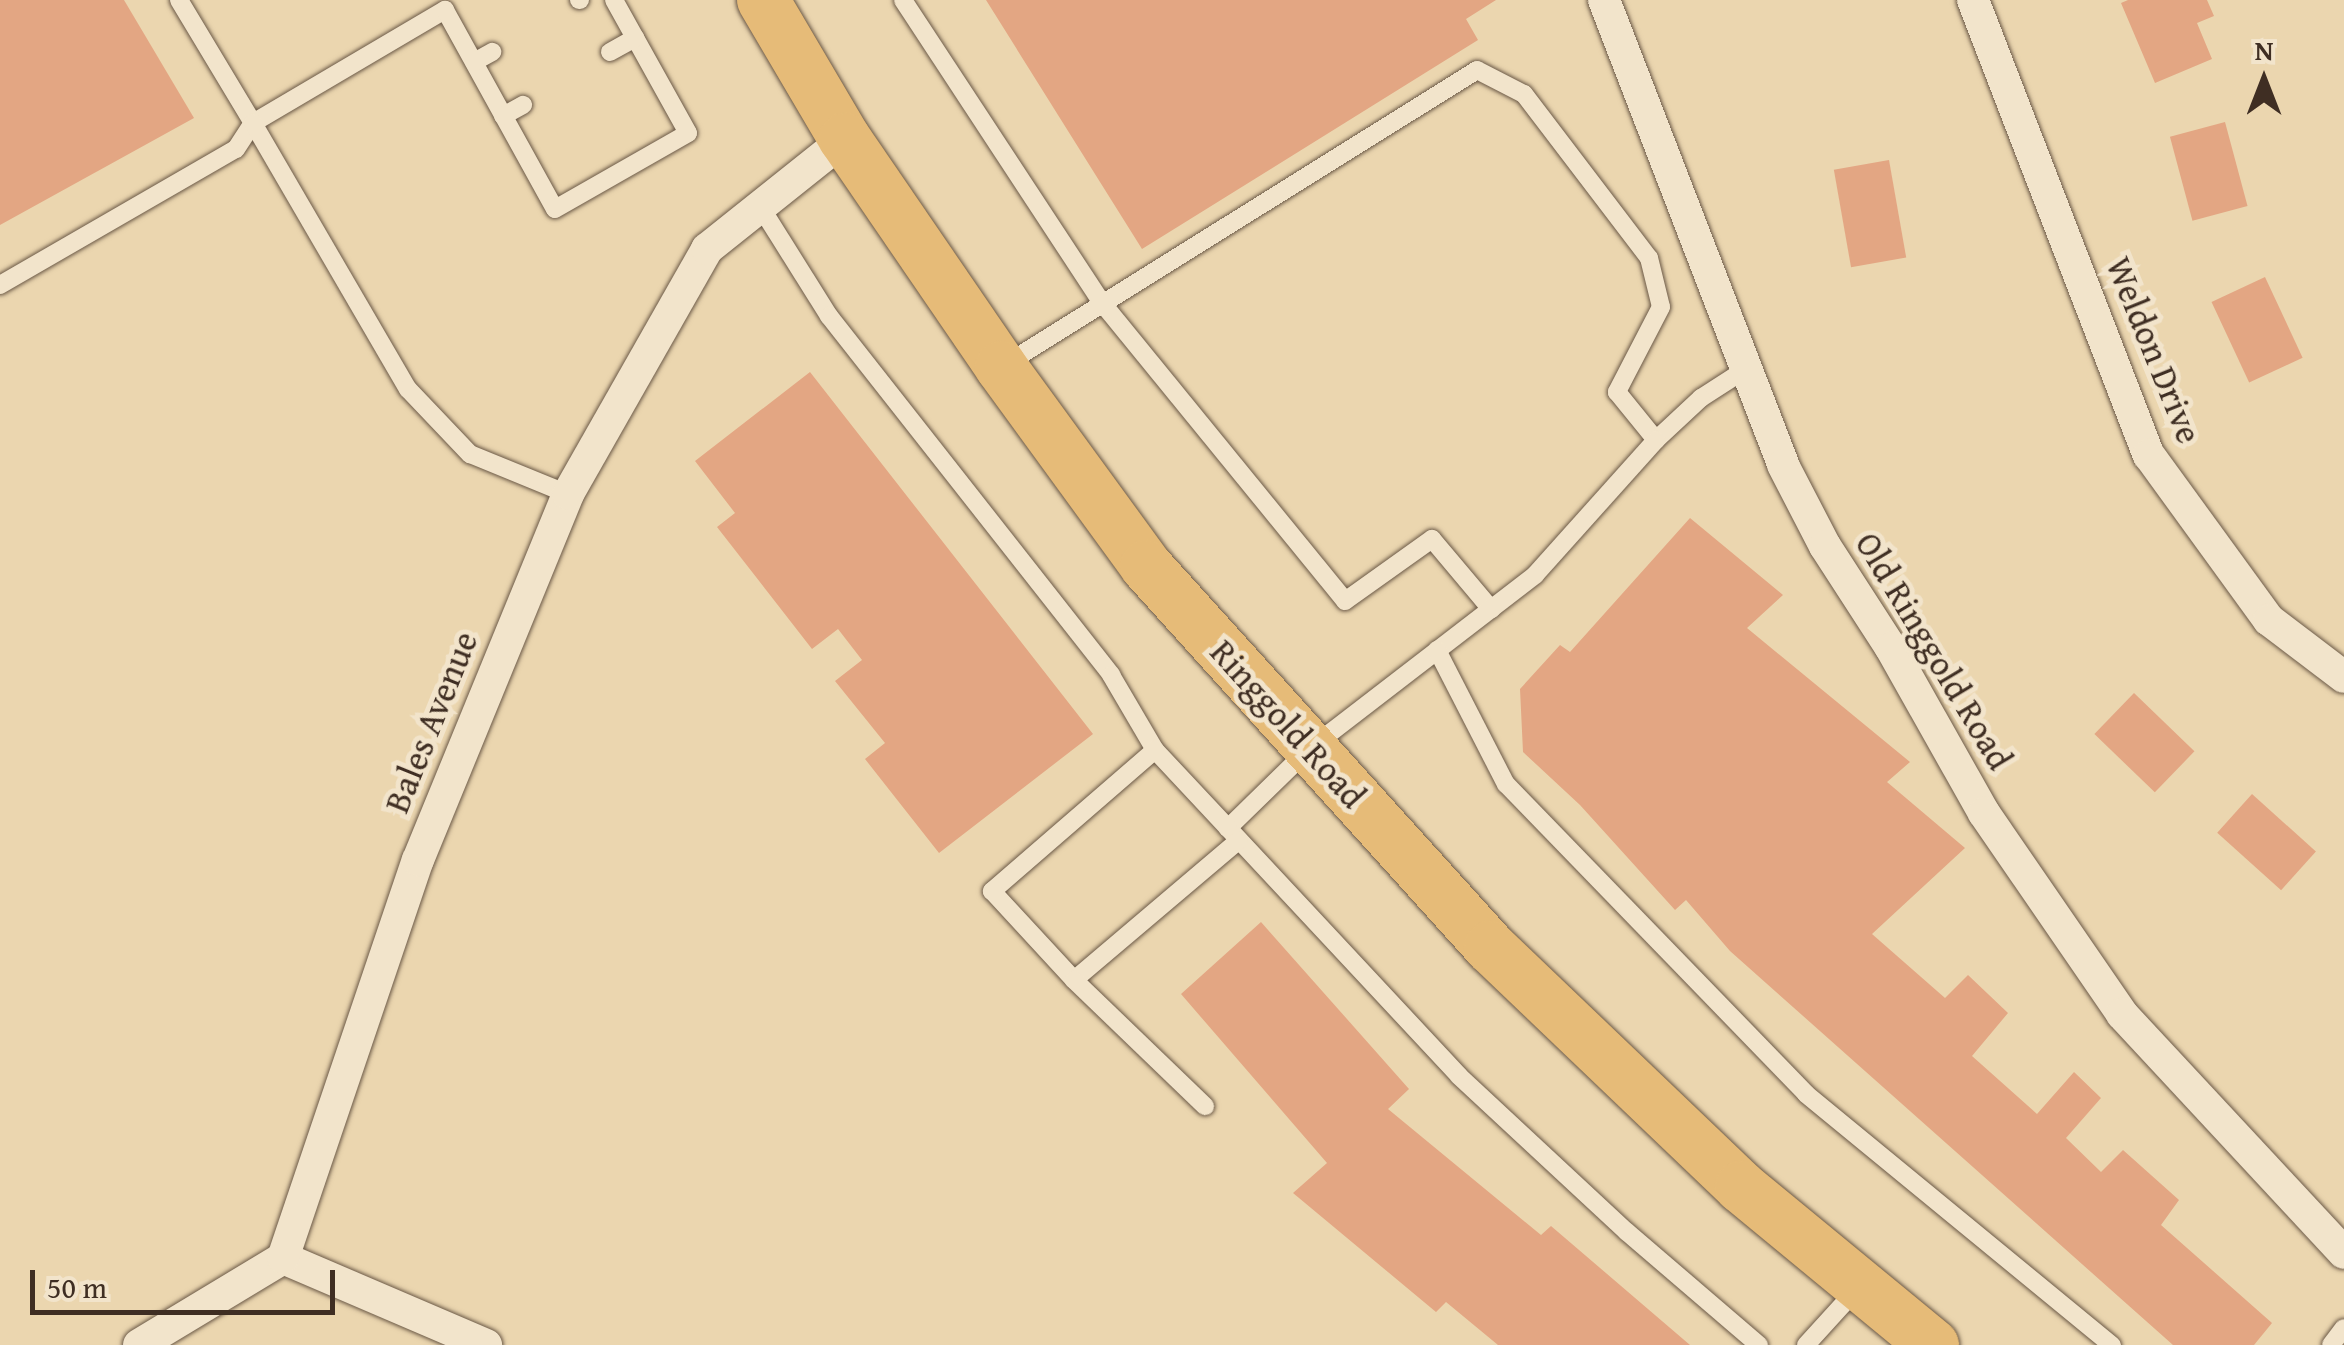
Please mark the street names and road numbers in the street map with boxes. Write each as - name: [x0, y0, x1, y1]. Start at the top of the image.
- street label: Weldon Drive: [2098, 251, 2210, 449]
- street label: Old Ringgold Road: [1847, 525, 2021, 777]
- street label: Bales Avenue: [376, 625, 486, 819]
- street label: Ringgold Road: [1202, 631, 1374, 817]

